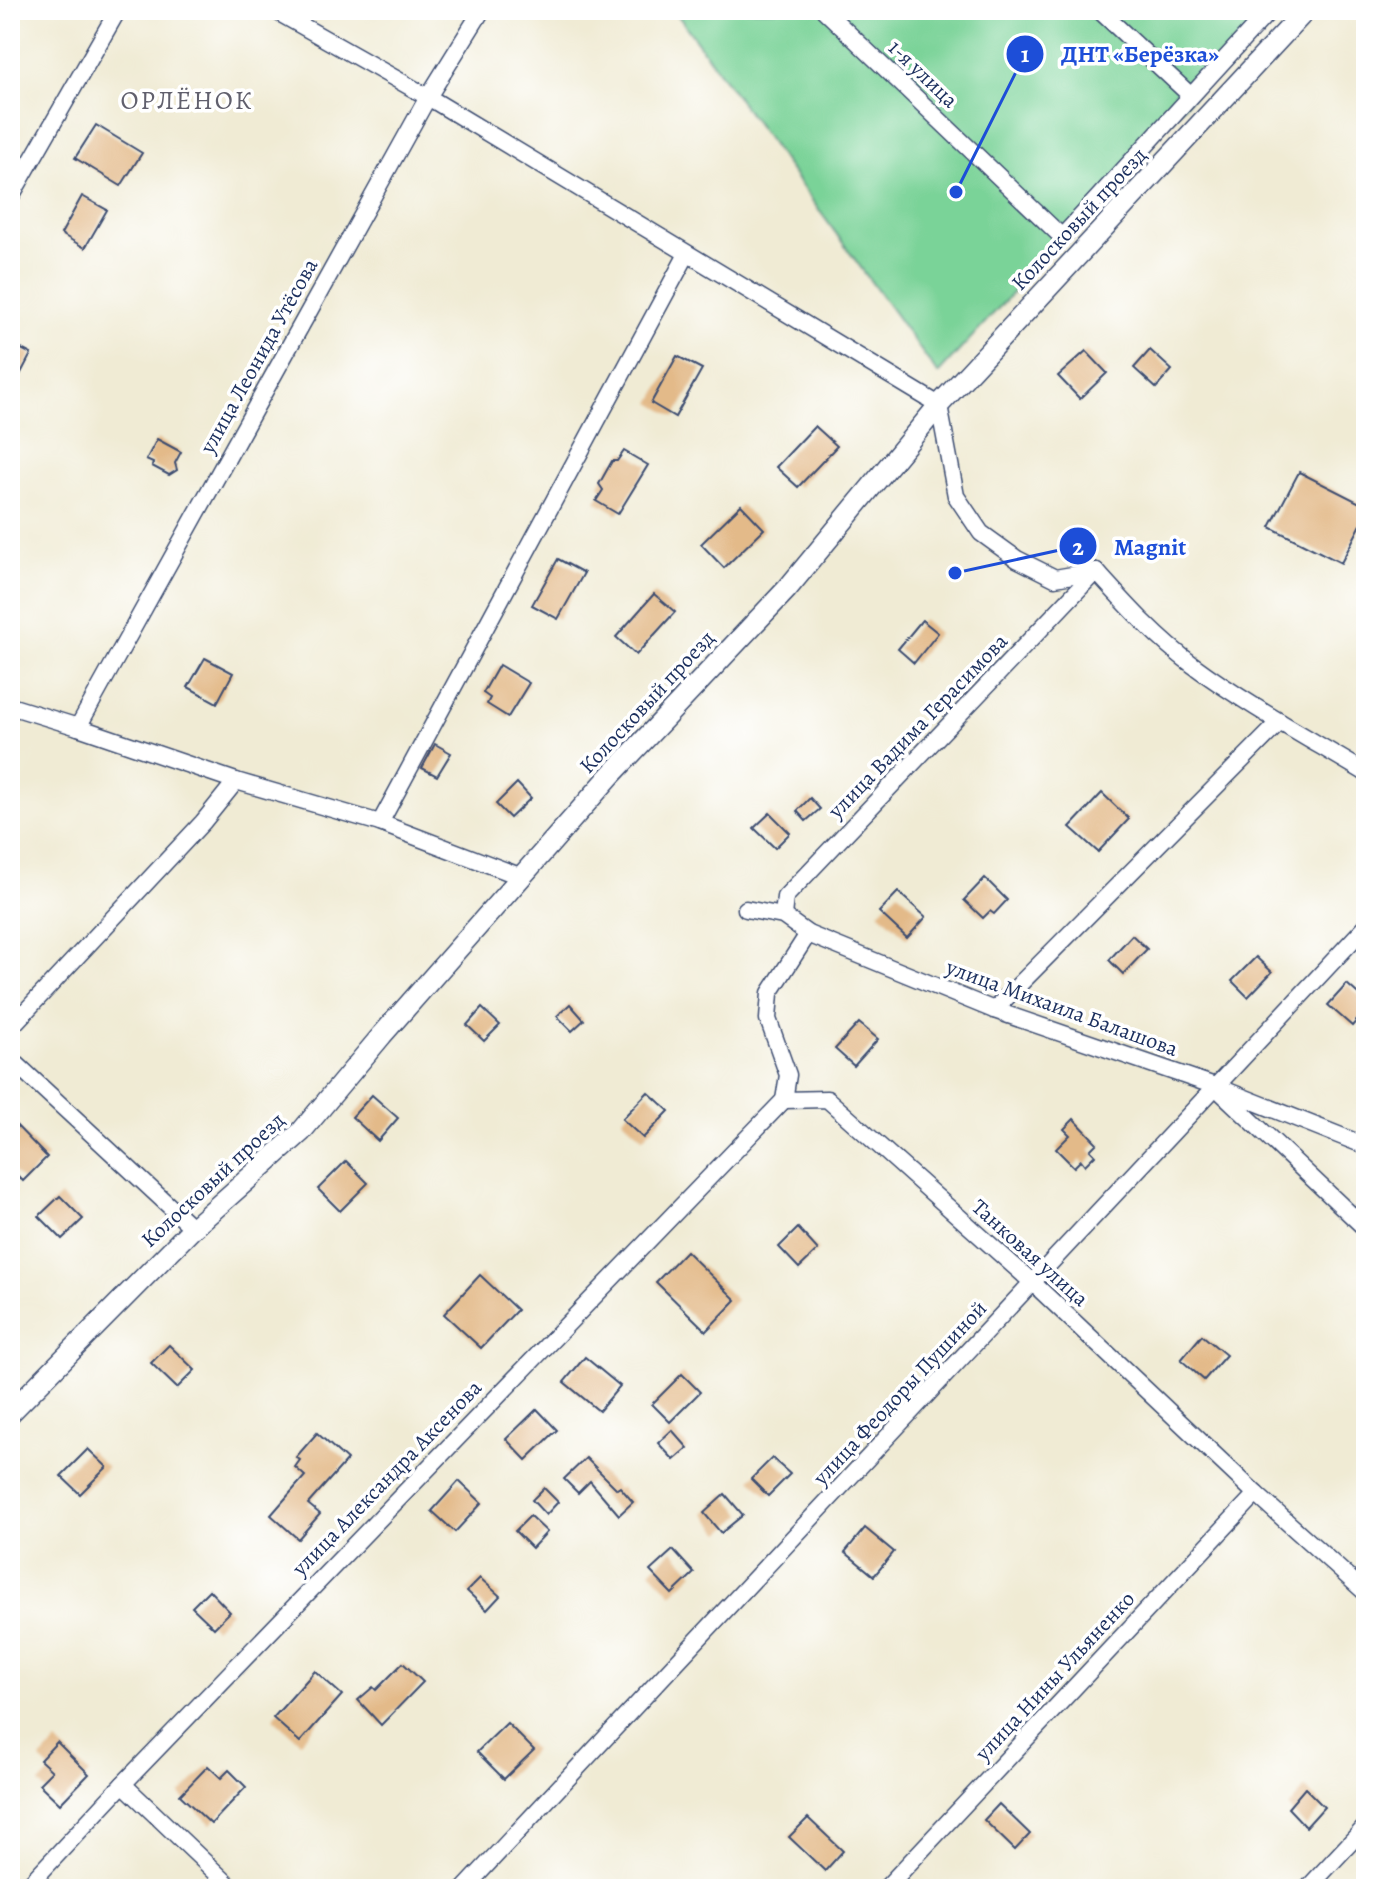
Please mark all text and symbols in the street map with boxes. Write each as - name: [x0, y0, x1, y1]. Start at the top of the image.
- callout: ДНТ «Берёзка»: [1005, 30, 1235, 78]
- street label: 1-я улица: [881, 33, 965, 115]
- text: 1: [1021, 38, 1030, 70]
- text: ДНТ «Берёзка»: [1061, 38, 1219, 70]
- district label: ОРЛЁНОК: [121, 83, 253, 118]
- street label: Колосковый проезд: [1005, 141, 1154, 297]
- street label: улица Леонида Утёсова: [192, 252, 326, 460]
- callout: Magnit: [1058, 522, 1203, 570]
- text: 2: [1072, 531, 1084, 563]
- text: Magnit: [1114, 531, 1186, 563]
- street label: Колосковый проезд: [573, 624, 722, 780]
- street label: улица Вадима Герасимова: [821, 626, 1015, 826]
- street label: улица Михаила Балашова: [941, 952, 1183, 1064]
- street label: Колосковый проезд: [135, 1105, 291, 1254]
- street label: Танковая улица: [965, 1192, 1096, 1314]
- street label: улица Феодоры Пушиной: [806, 1294, 994, 1493]
- street label: улица Александра Аксенова: [285, 1373, 489, 1583]
- street label: улица Нины Ульяненко: [968, 1585, 1142, 1768]

